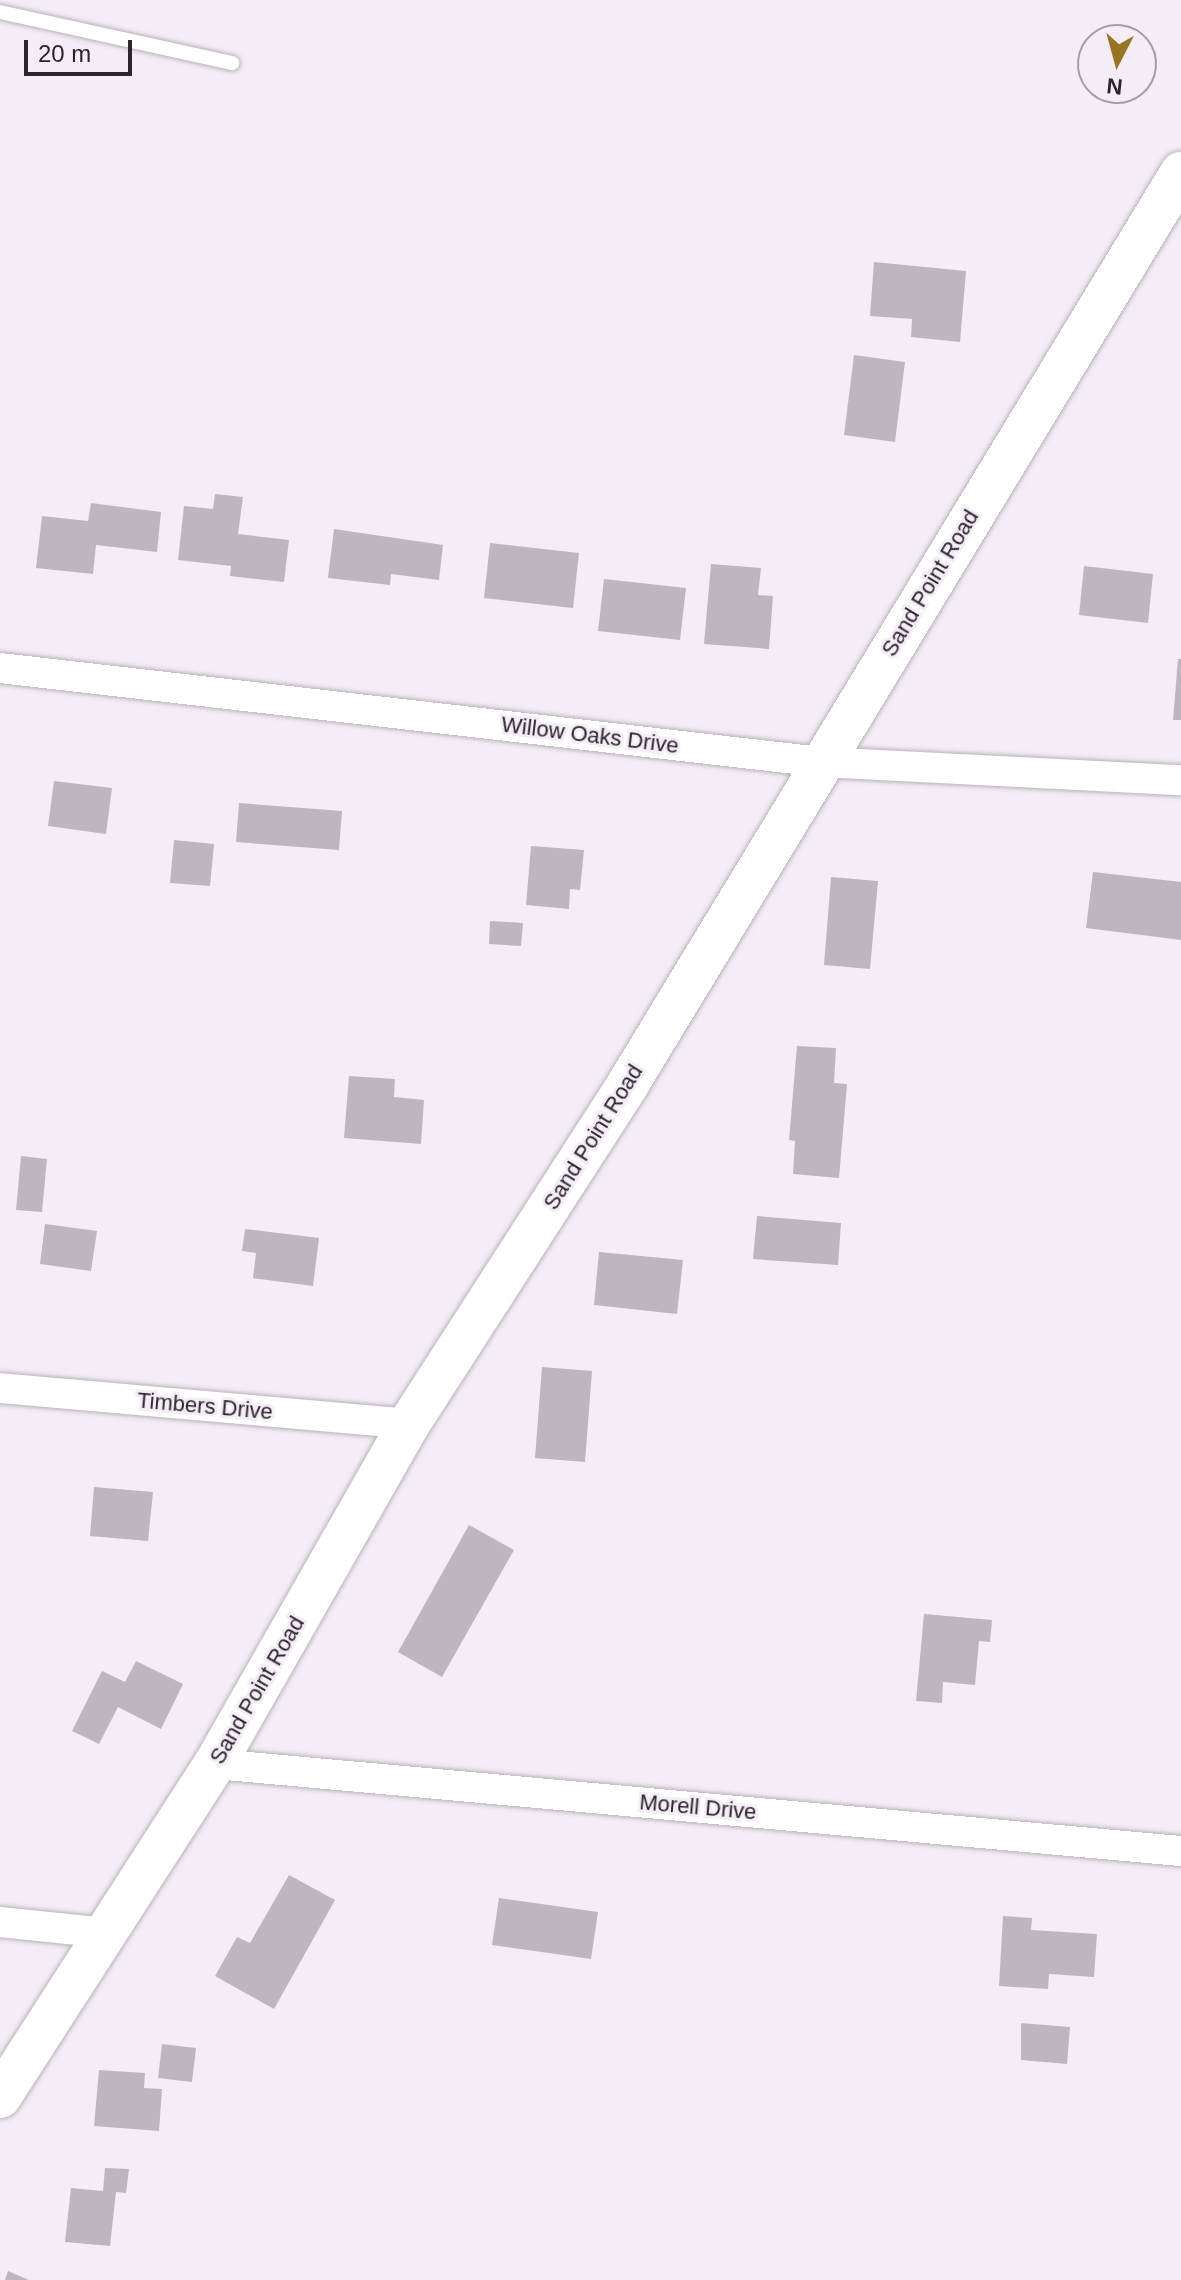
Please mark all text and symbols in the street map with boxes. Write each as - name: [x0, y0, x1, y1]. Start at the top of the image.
- scale bar: [28, 24, 136, 74]
- north arrow: [1077, 24, 1157, 104]
- text: 20 m: [38, 40, 91, 67]
- text: N: [1105, 73, 1124, 100]
- street label: Sand Point Road: [876, 505, 984, 661]
- street label: Willow Oaks Drive: [500, 711, 680, 759]
- street label: Sand Point Road: [538, 1059, 648, 1215]
- street label: Timbers Drive: [136, 1387, 274, 1425]
- street label: Sand Point Road: [204, 1611, 310, 1769]
- street label: Morell Drive: [638, 1789, 758, 1825]

